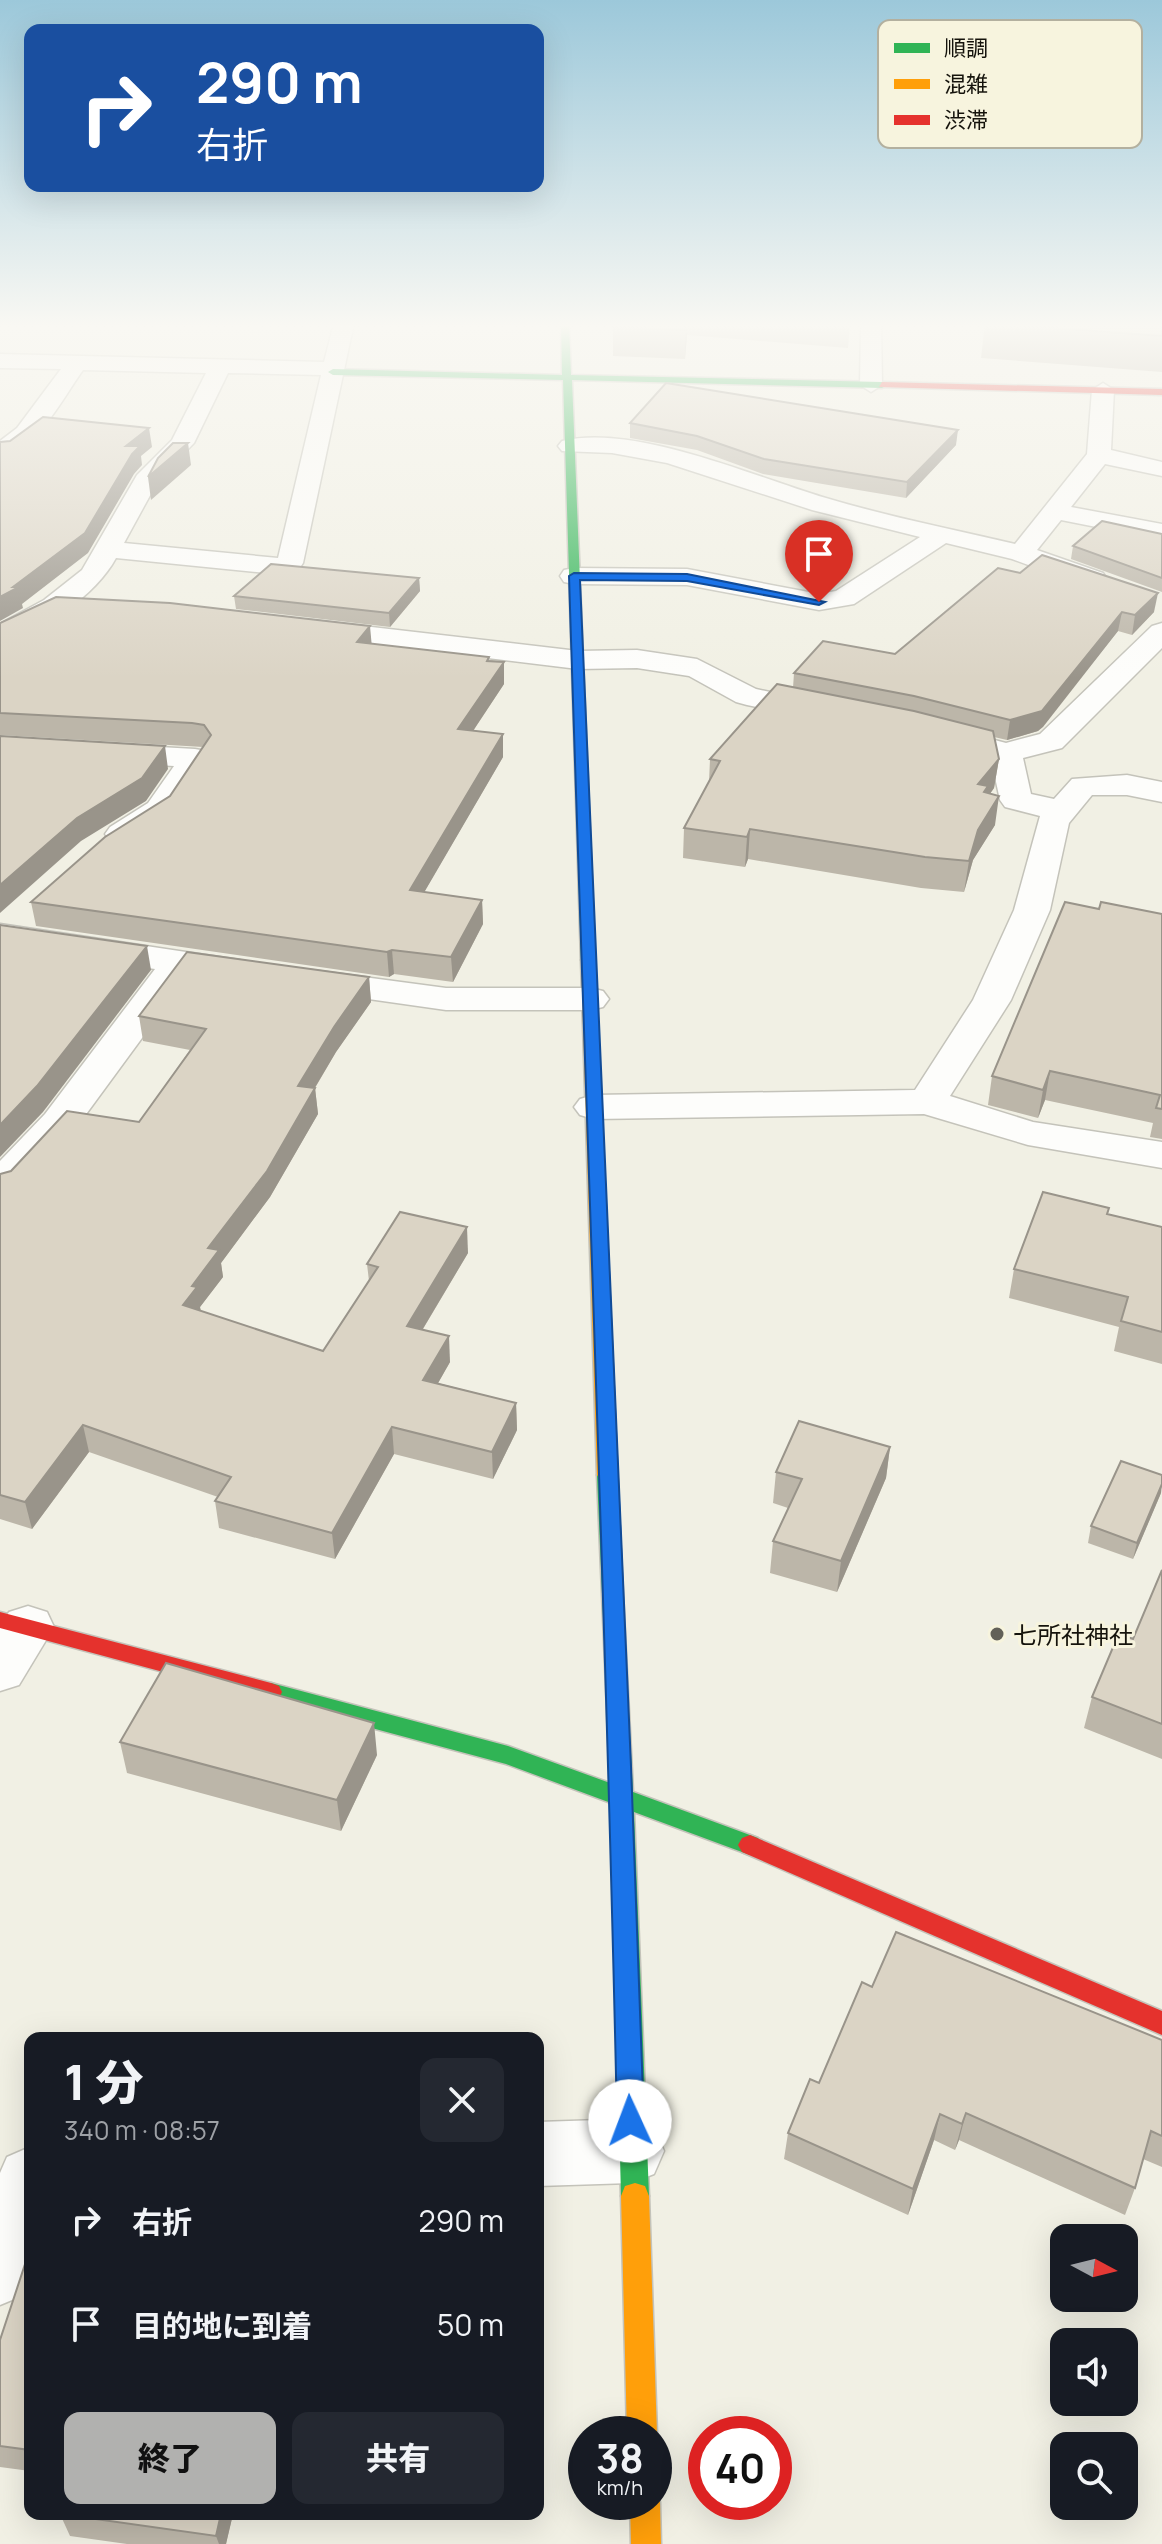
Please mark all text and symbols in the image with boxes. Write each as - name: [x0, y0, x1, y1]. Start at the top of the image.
- legend: [878, 20, 1142, 148]
- text: 順調: [944, 33, 988, 63]
- text: 290 m: [196, 43, 363, 120]
- icon: right: [64, 56, 168, 160]
- text: 混雑: [944, 69, 988, 99]
- text: 渋滞: [944, 105, 988, 135]
- text: 右折: [196, 120, 268, 169]
- pin: [785, 520, 853, 602]
- icon: arrive: [797, 532, 841, 576]
- place label: 七所社神社: [1013, 1618, 1133, 1651]
- marker: 七所社神社: [988, 1625, 1006, 1643]
- text: 1 分: [64, 2049, 143, 2114]
- button: close: [420, 2058, 504, 2142]
- position arrow: [588, 2079, 672, 2163]
- text: 340 m · 08:57: [64, 2112, 220, 2148]
- icon: right: [64, 2198, 108, 2242]
- text: 290 m: [419, 2200, 504, 2241]
- text: 右折: [132, 2201, 192, 2242]
- north arrow: [1050, 2224, 1138, 2312]
- map controls: [1050, 2224, 1138, 2520]
- icon: arrive: [64, 2302, 108, 2346]
- text: 50 m: [437, 2304, 504, 2345]
- text: 目的地に到着: [132, 2305, 312, 2346]
- button: sound: [1050, 2328, 1138, 2416]
- button: 終了: [64, 2412, 276, 2504]
- button: 共有: [292, 2412, 504, 2504]
- speed limit sign: 40: [688, 2416, 792, 2520]
- text: 38: [596, 2430, 644, 2485]
- button: search: [1050, 2432, 1138, 2520]
- text: km/h: [597, 2474, 643, 2501]

